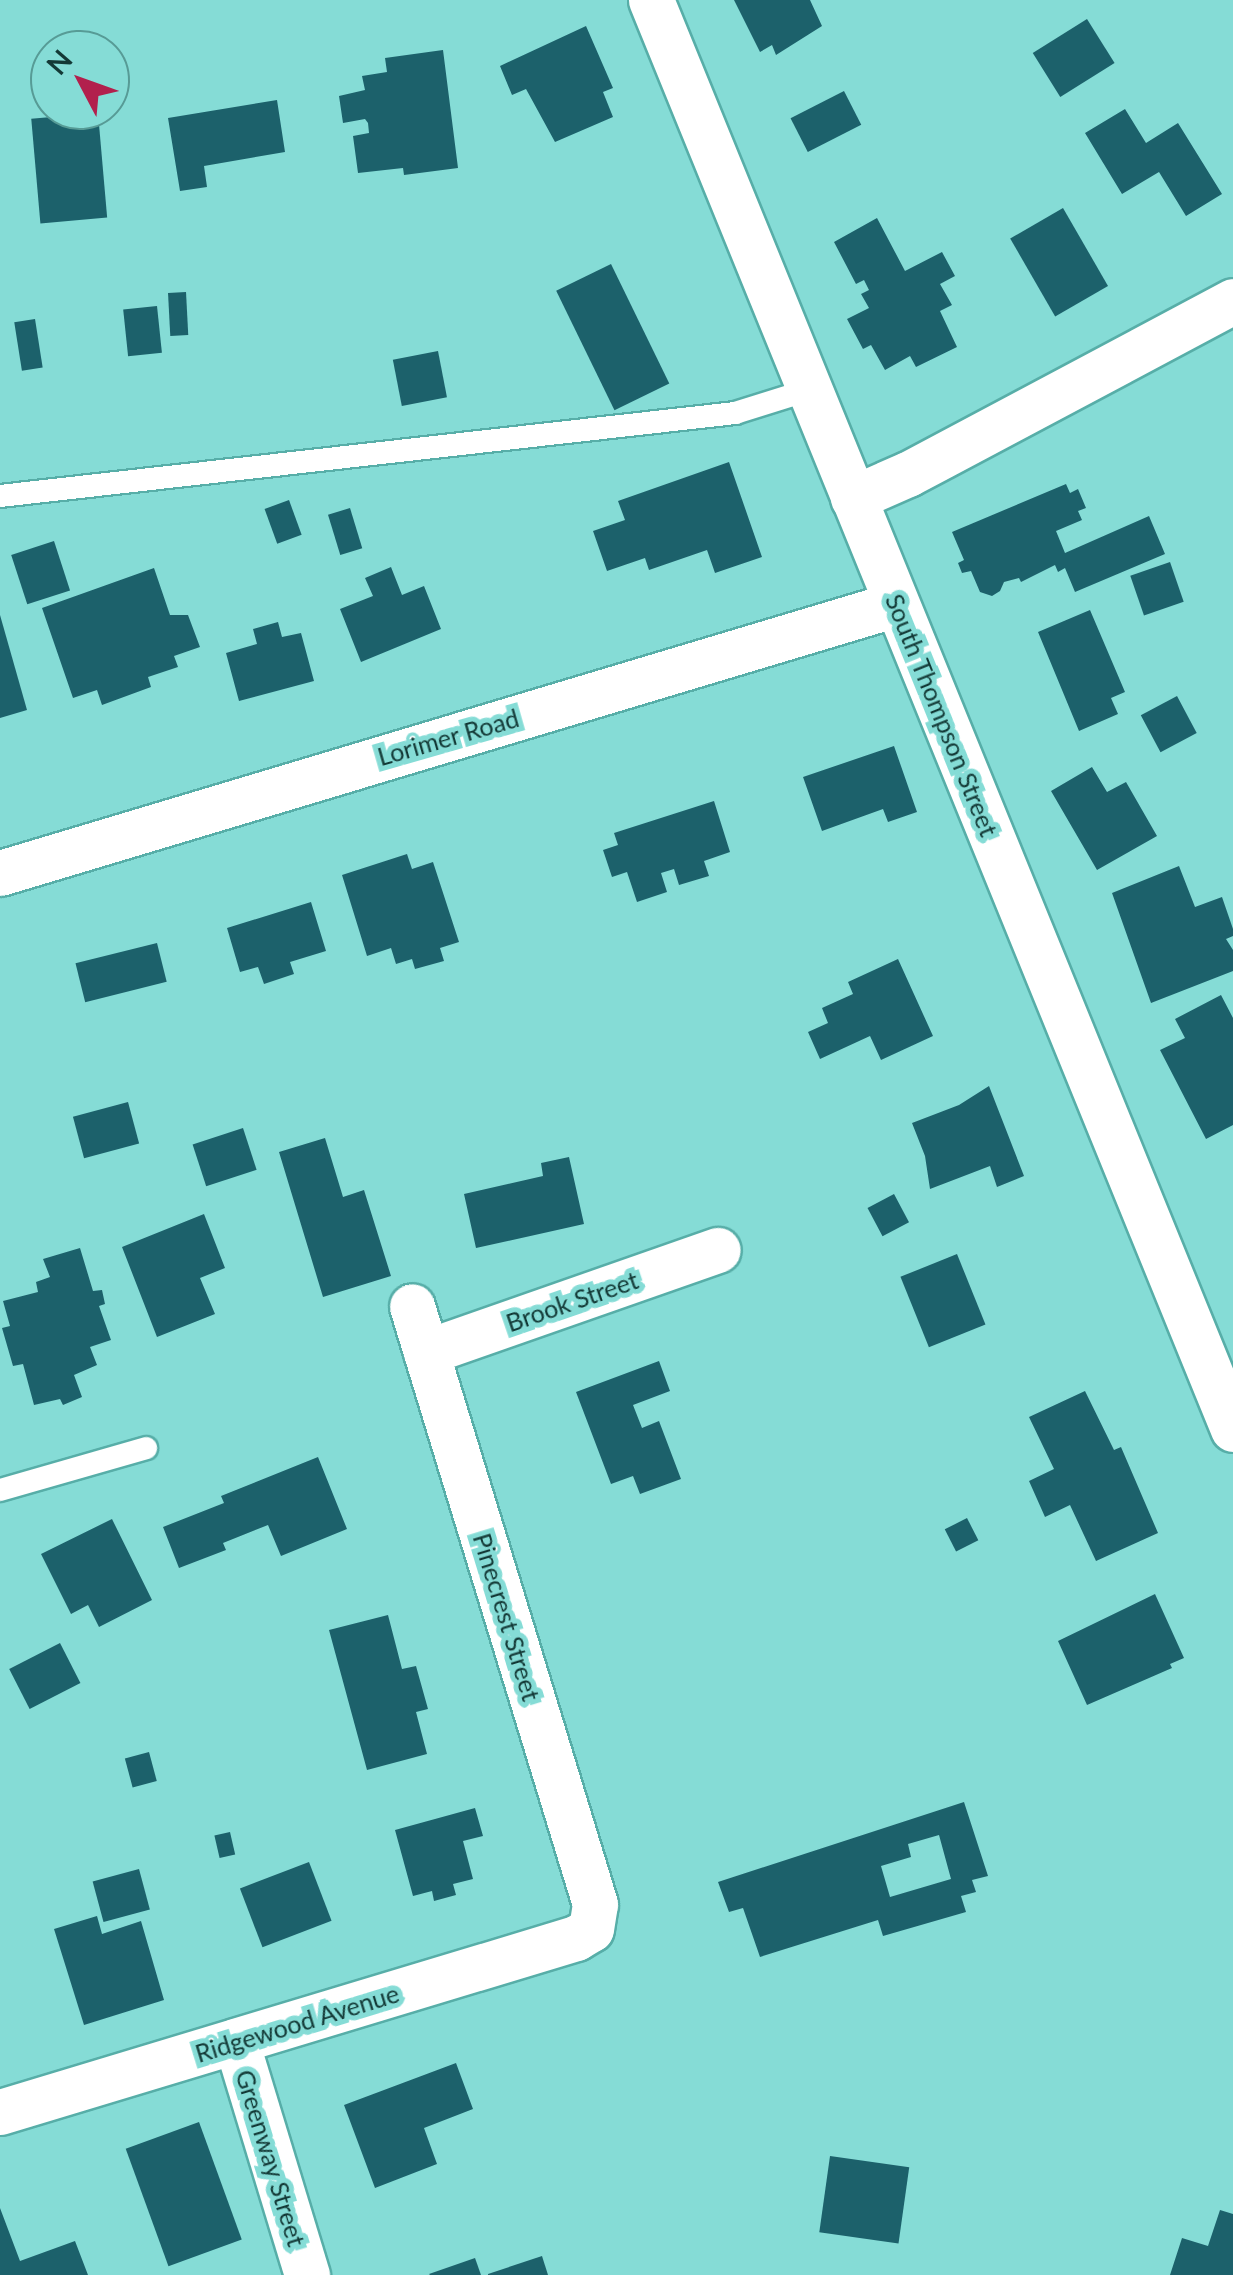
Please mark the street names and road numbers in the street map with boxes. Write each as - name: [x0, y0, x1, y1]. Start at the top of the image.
- street label: South Thompson Street: [880, 589, 1004, 841]
- street label: Lorimer Road: [374, 702, 522, 772]
- street label: Brook Street: [502, 1264, 642, 1338]
- street label: Pinecrest Street: [467, 1529, 547, 1705]
- street label: Ridgewood Avenue: [191, 1978, 403, 2068]
- street label: Greenway Street: [230, 2066, 312, 2250]

